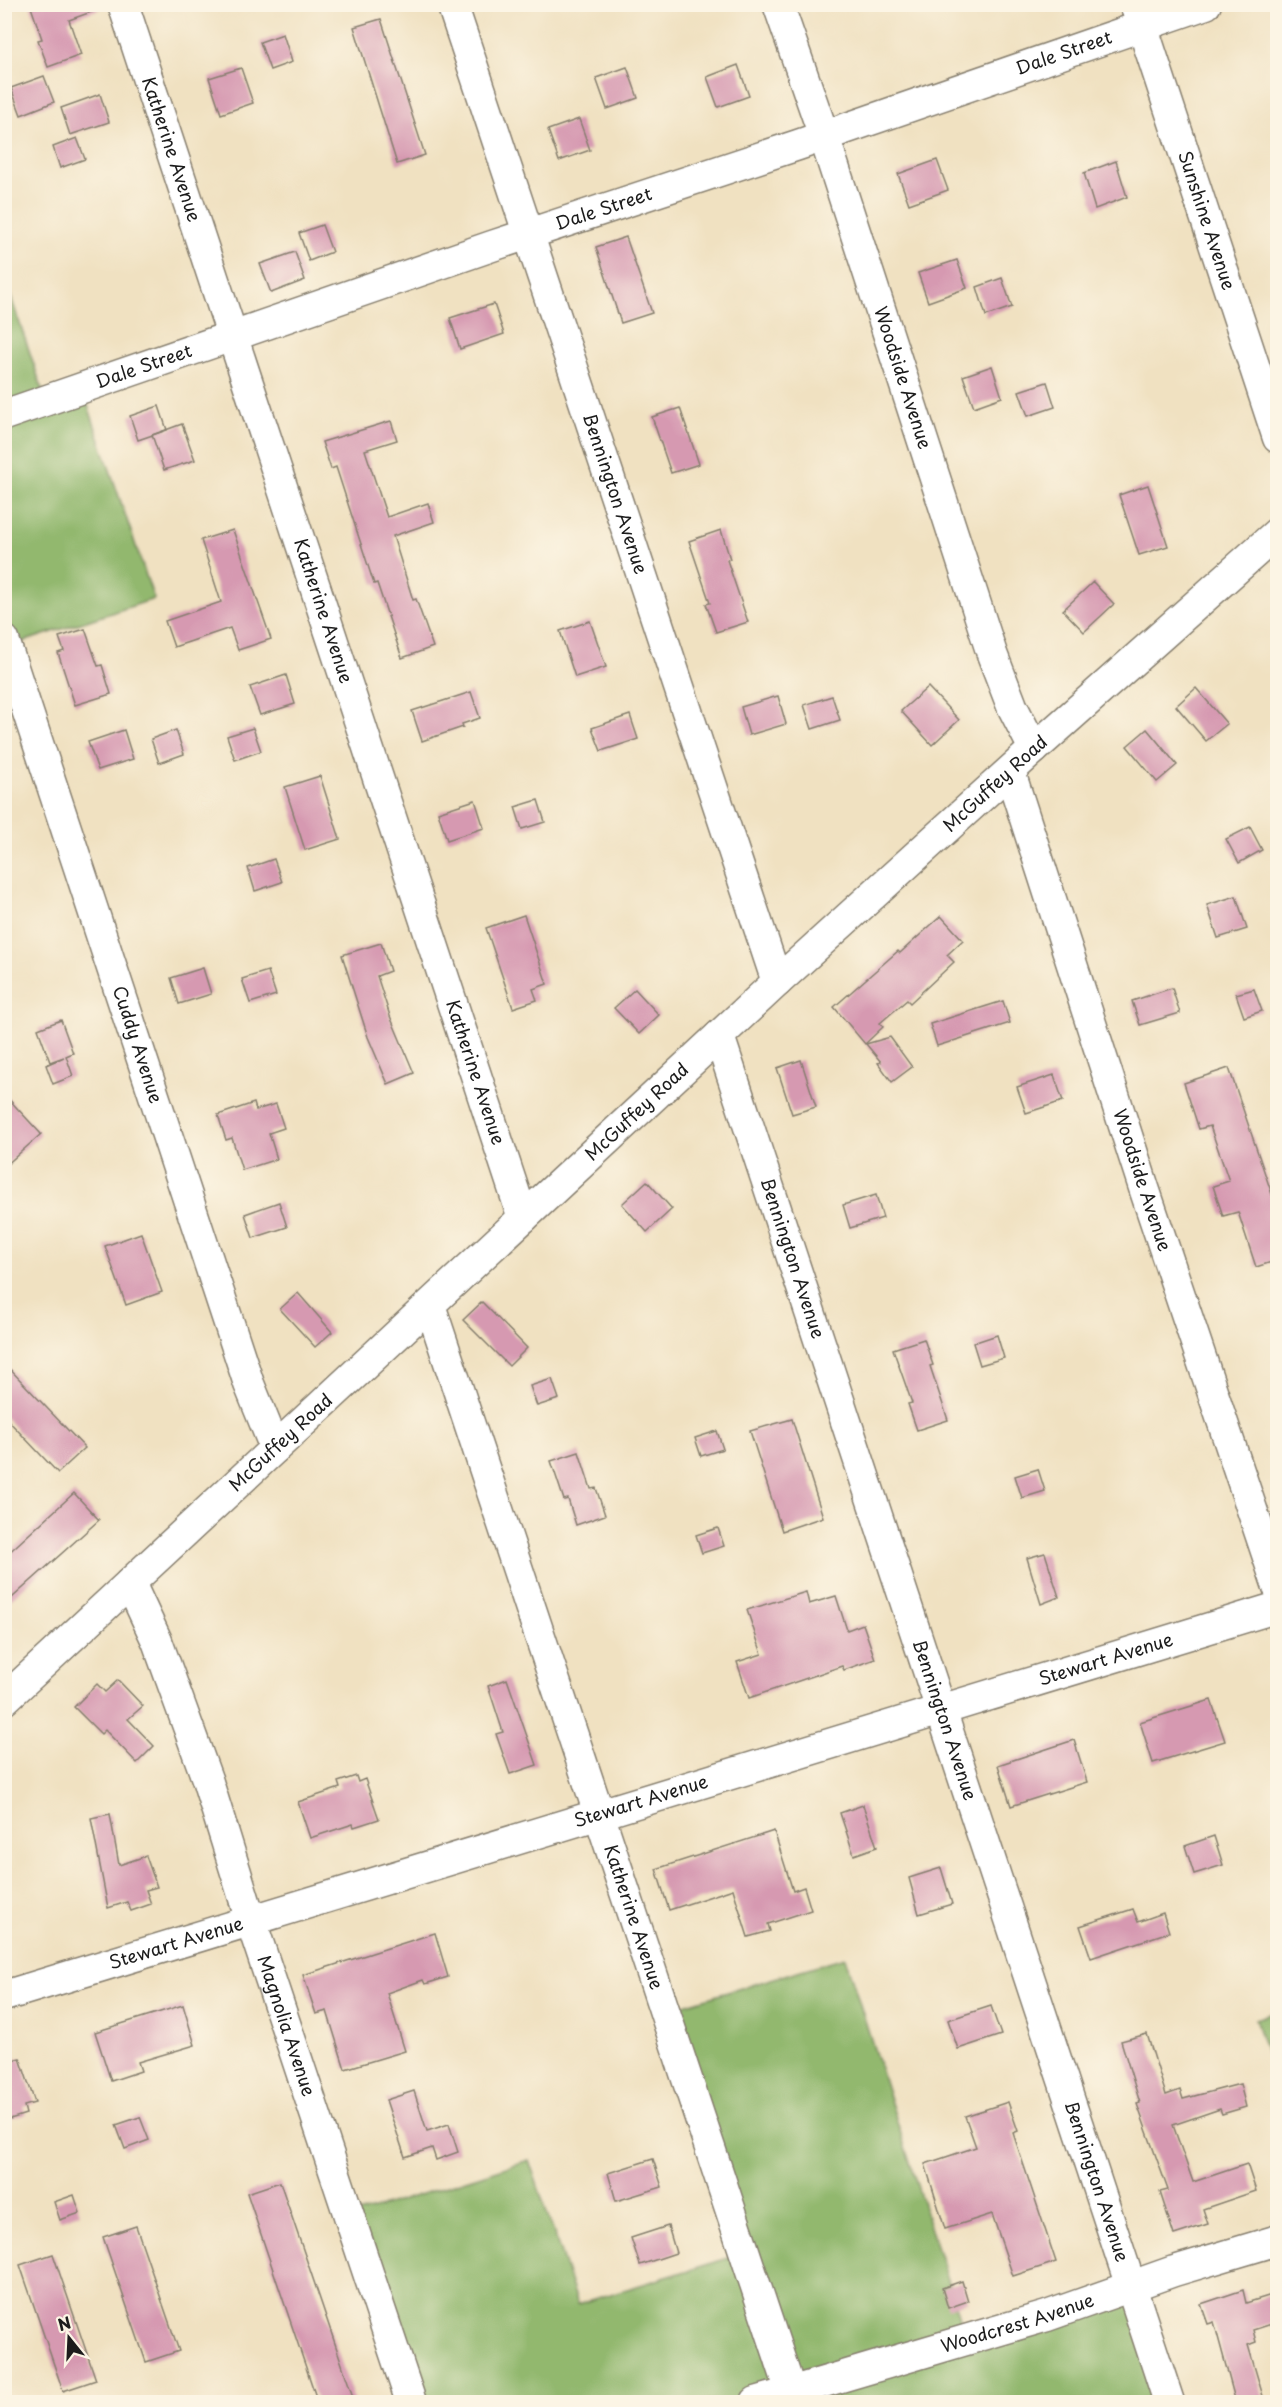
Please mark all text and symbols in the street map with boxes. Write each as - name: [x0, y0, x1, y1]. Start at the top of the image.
- street label: Dale Street: [1012, 23, 1115, 81]
- street label: Katherine Avenue: [136, 73, 209, 225]
- street label: Sunshine Avenue: [1172, 147, 1243, 293]
- street label: Dale Street: [551, 179, 655, 236]
- street label: Woodside Avenue: [868, 303, 940, 452]
- street label: Dale Street: [92, 336, 195, 394]
- street label: Bennington Avenue: [577, 409, 655, 577]
- street label: Katherine Avenue: [288, 534, 361, 687]
- street label: McGuffey Road: [936, 728, 1053, 837]
- street label: Cuddy Avenue: [107, 982, 171, 1107]
- street label: Katherine Avenue: [440, 996, 513, 1148]
- street label: McGuffey Road: [578, 1056, 694, 1166]
- street label: Woodside Avenue: [1107, 1105, 1179, 1255]
- street label: Bennington Avenue: [755, 1174, 833, 1342]
- street label: McGuffey Road: [222, 1386, 338, 1497]
- street label: Stewart Avenue: [1035, 1625, 1176, 1691]
- street label: Bennington Avenue: [907, 1635, 985, 1804]
- street label: Stewart Avenue: [570, 1767, 711, 1833]
- street label: Katherine Avenue: [598, 1841, 671, 1993]
- street label: Stewart Avenue: [105, 1909, 246, 1975]
- street label: Magnolia Avenue: [251, 1951, 323, 2100]
- street label: Bennington Avenue: [1059, 2097, 1137, 2265]
- street label: Woodcrest Avenue: [937, 2285, 1097, 2359]
- north arrow: [39, 2308, 99, 2368]
- text: N: [54, 2309, 74, 2336]

